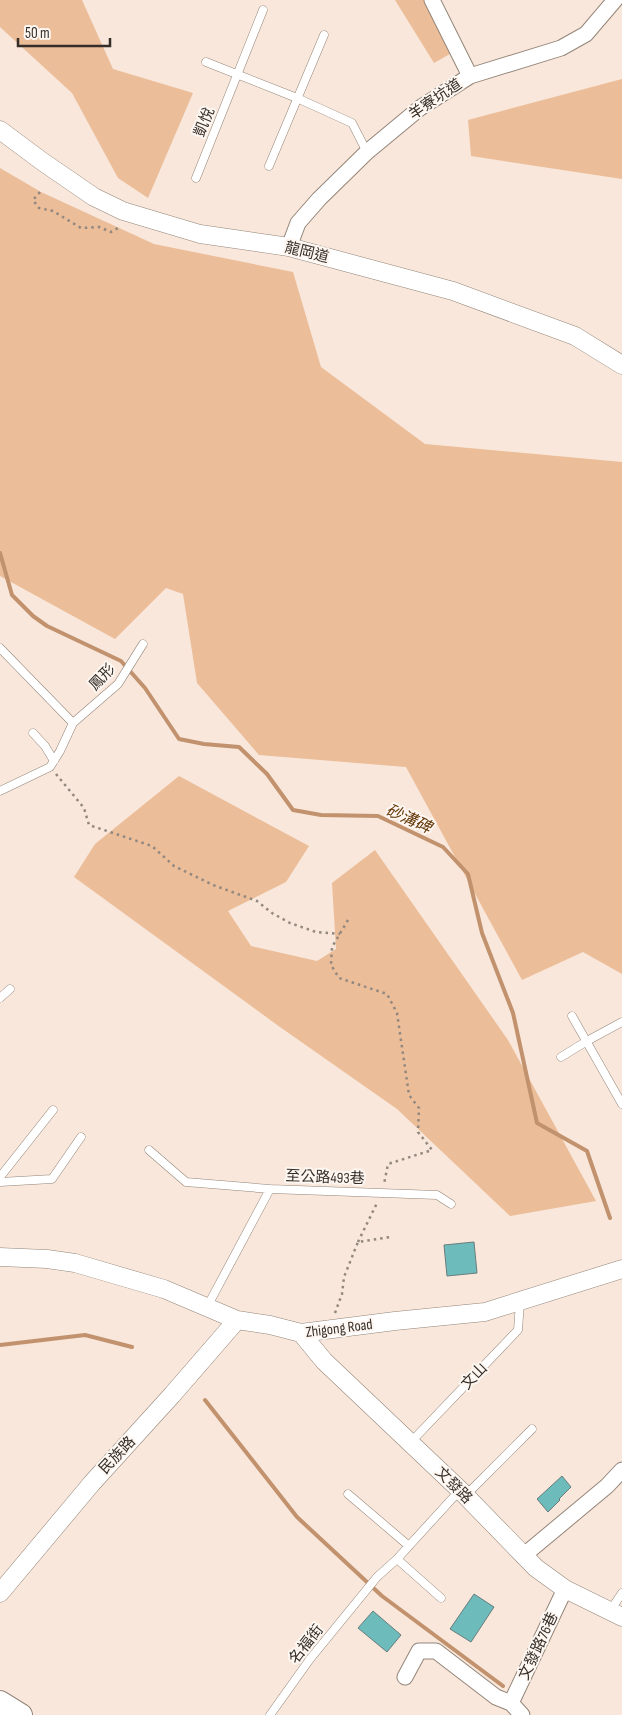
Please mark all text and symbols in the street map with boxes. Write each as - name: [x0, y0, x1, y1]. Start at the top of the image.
- scale bar: [18, 15, 110, 47]
- text: 50 m: [25, 24, 50, 43]
- street label: 羊寮坑道: [405, 75, 465, 124]
- street label: 凱悅: [190, 105, 219, 140]
- street label: 龍岡道: [283, 238, 331, 267]
- street label: 鳳形: [85, 660, 120, 695]
- water label: 砂溝碑: [383, 801, 436, 839]
- street label: 至公路493巷: [285, 1167, 365, 1188]
- street label: Zhigong Road: [304, 1315, 374, 1342]
- street label: 文山: [457, 1359, 492, 1394]
- street label: 民族路: [95, 1432, 140, 1478]
- street label: 文發路: [431, 1463, 476, 1508]
- street label: 文發路76巷: [515, 1609, 562, 1683]
- street label: 名福街: [285, 1621, 328, 1668]

